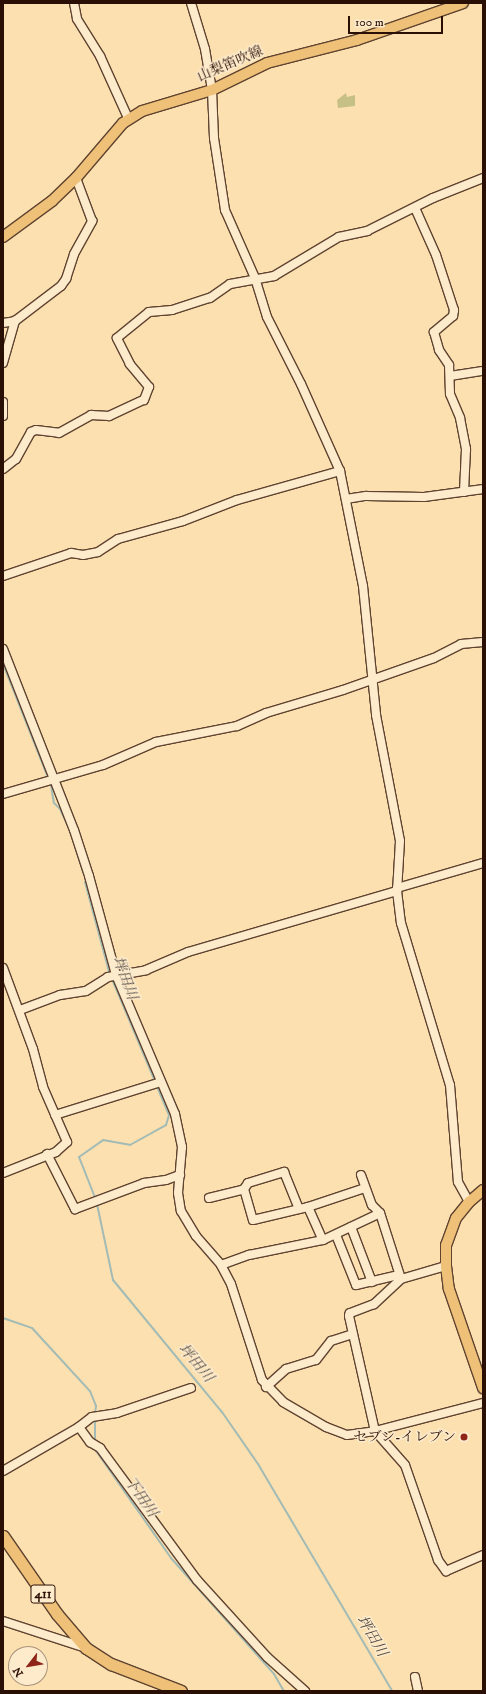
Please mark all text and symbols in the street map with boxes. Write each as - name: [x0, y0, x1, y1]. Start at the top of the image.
- scale bar: [350, 8, 445, 34]
- text: 100 m: [355, 15, 384, 30]
- street label: 山梨笛吹線: [195, 43, 265, 85]
- water label: 坪田川: [109, 954, 141, 1002]
- water label: 坪田川: [175, 1340, 217, 1386]
- place label: セブン-イレブン: [352, 1429, 456, 1445]
- marker: セブン-イレブン: [459, 1432, 469, 1442]
- water label: 下田川: [121, 1473, 161, 1521]
- road number: 411: [30, 1583, 56, 1605]
- water label: 坪田川: [353, 1612, 391, 1660]
- north arrow: [8, 1646, 48, 1686]
- text: N: [10, 1664, 27, 1679]

